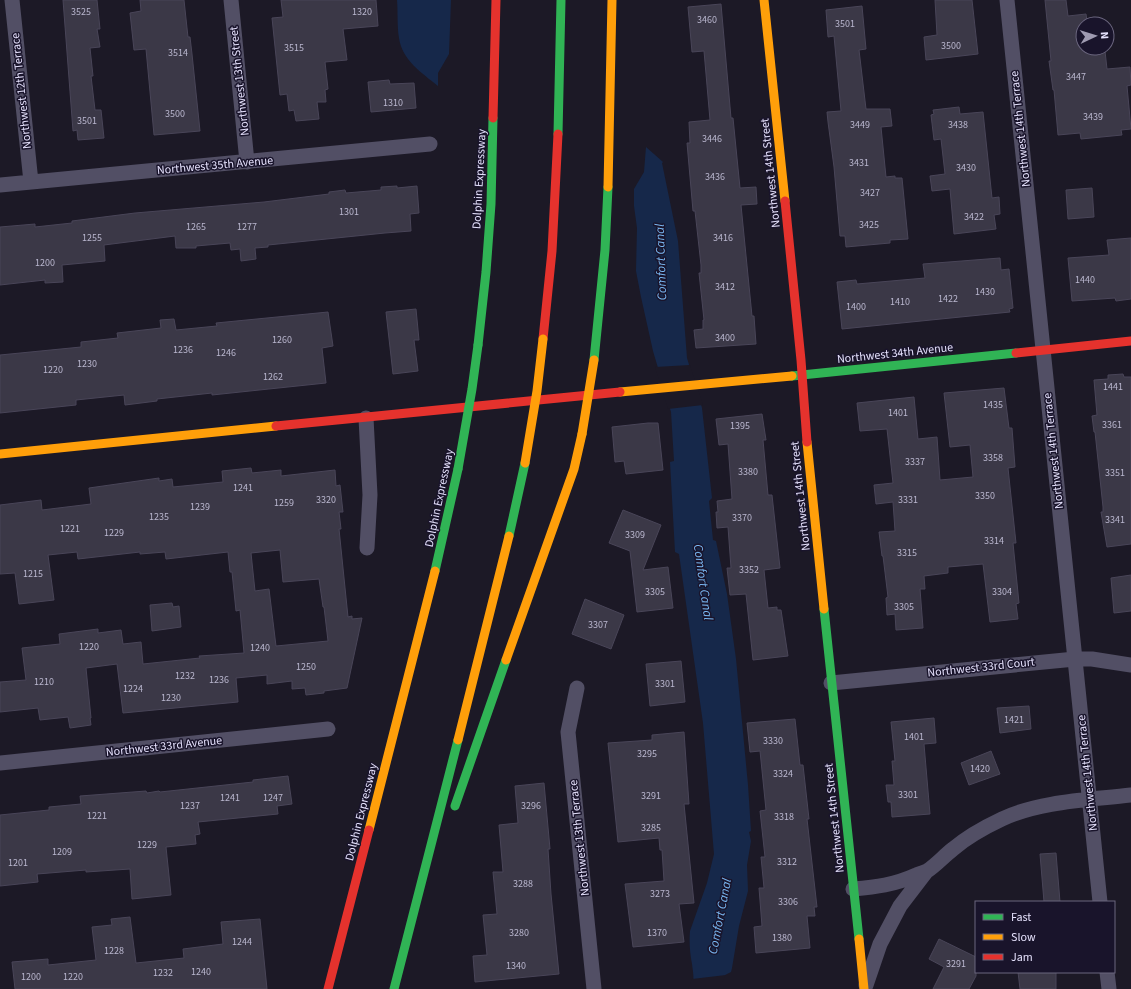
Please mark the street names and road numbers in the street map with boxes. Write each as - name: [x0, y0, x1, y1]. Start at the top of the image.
- street label: Northwest 13th Street: [225, 25, 254, 136]
- street label: Northwest 12th Terrace: [7, 32, 36, 150]
- street label: Northwest 14th Terrace: [1006, 70, 1035, 188]
- street label: Northwest 14th Street: [756, 117, 785, 228]
- street label: Dolphin Expressway: [468, 128, 491, 230]
- street label: Northwest 35th Avenue: [156, 152, 274, 179]
- street label: Northwest 34th Avenue: [836, 339, 954, 368]
- street label: Northwest 14th Terrace: [1039, 392, 1068, 510]
- street label: Northwest 14th Street: [786, 440, 815, 551]
- street label: Dolphin Expressway: [421, 447, 458, 549]
- street label: Northwest 33rd Court: [926, 653, 1036, 682]
- street label: Northwest 14th Terrace: [1073, 714, 1102, 832]
- street label: Northwest 33rd Avenue: [105, 732, 223, 761]
- street label: Dolphin Expressway: [341, 761, 382, 863]
- street label: Northwest 14th Street: [820, 762, 849, 873]
- street label: Northwest 13th Terrace: [565, 779, 594, 897]

